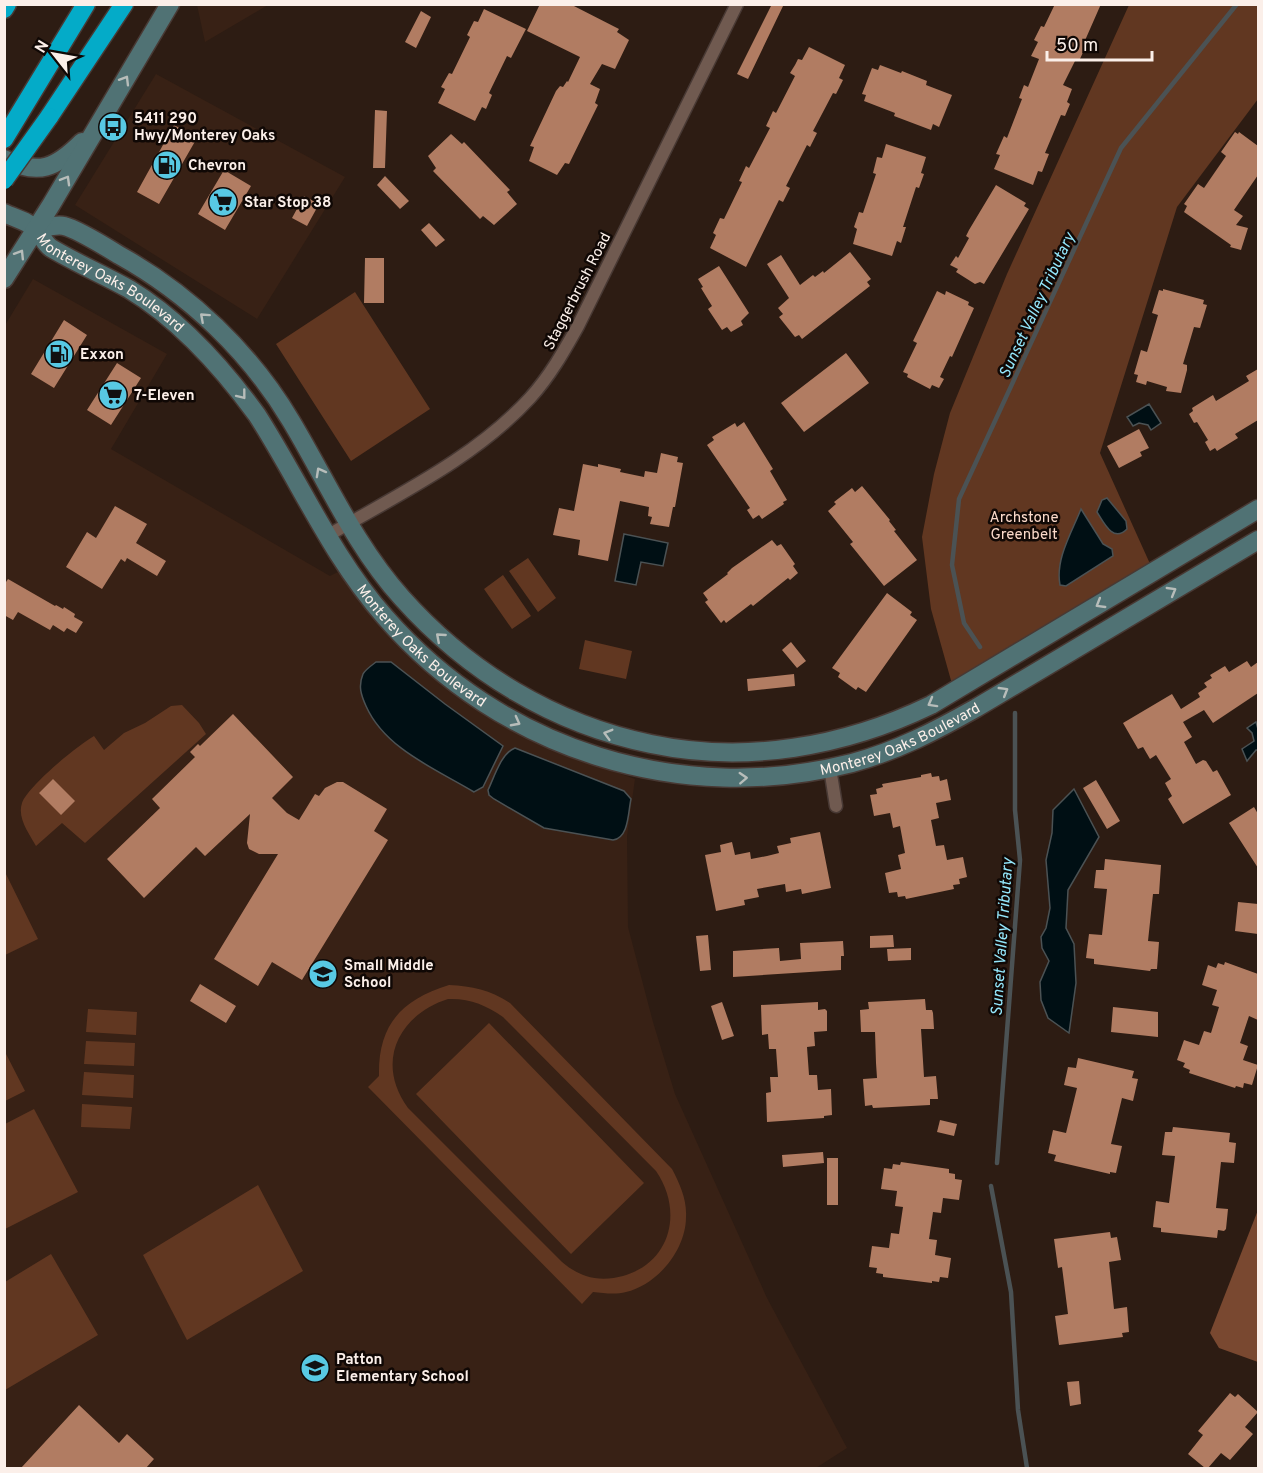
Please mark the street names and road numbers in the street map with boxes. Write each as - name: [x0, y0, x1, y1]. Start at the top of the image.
- street label: Monterey Oaks Boulevard: [31, 230, 187, 337]
- street label: Staggerbrush Road: [540, 230, 616, 354]
- street label: Monterey Oaks Boulevard: [351, 581, 489, 713]
- street label: Monterey Oaks Boulevard: [819, 699, 984, 781]

